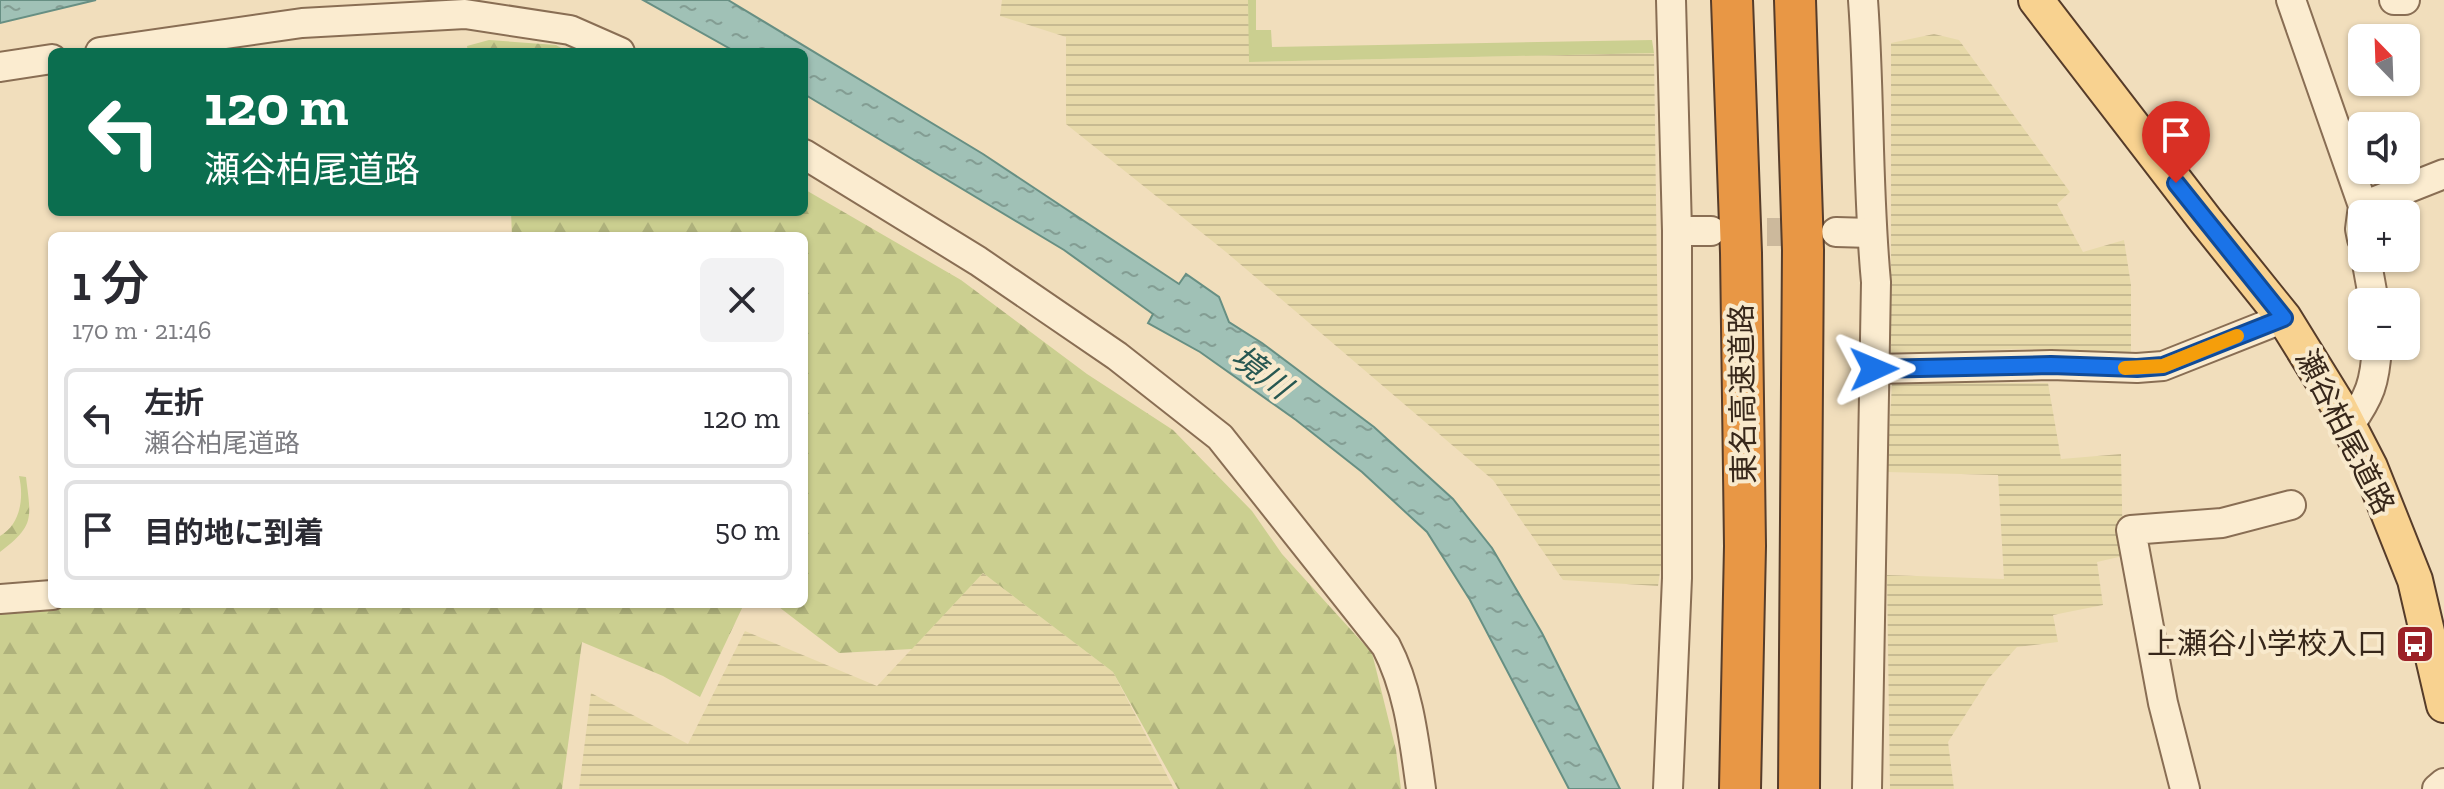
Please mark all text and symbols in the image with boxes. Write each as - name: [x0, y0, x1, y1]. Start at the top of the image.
- north arrow: [2348, 24, 2420, 96]
- map controls: [2348, 24, 2420, 360]
- text: 120 m: [204, 72, 348, 139]
- icon: left: [72, 80, 176, 184]
- pin: [2142, 101, 2210, 183]
- button: sound: [2348, 112, 2420, 184]
- icon: arrive: [2154, 113, 2198, 157]
- text: 瀬谷柏尾道路: [204, 148, 420, 191]
- button: +: [2348, 200, 2420, 272]
- text: 1 分: [72, 255, 149, 312]
- button: close: [700, 258, 784, 342]
- button: −: [2348, 288, 2420, 360]
- street label: 東名高速道路: [1723, 304, 1763, 484]
- text: 170 m · 21:46: [72, 314, 212, 346]
- position arrow: [1832, 327, 1916, 411]
- water label: 境川: [1224, 338, 1300, 408]
- street label: 瀬谷柏尾道路: [2288, 344, 2402, 520]
- text: 左折: [144, 385, 204, 421]
- icon: left: [76, 396, 120, 440]
- text: 120 m: [703, 400, 780, 436]
- text: 瀬谷柏尾道路: [144, 427, 300, 459]
- icon: arrive: [76, 508, 120, 552]
- text: 50 m: [715, 512, 780, 548]
- text: 目的地に到着: [144, 515, 324, 551]
- bus stop icon: 上瀬谷小学校入口: [2394, 623, 2436, 665]
- place label: 上瀬谷小学校入口: [2147, 626, 2387, 662]

